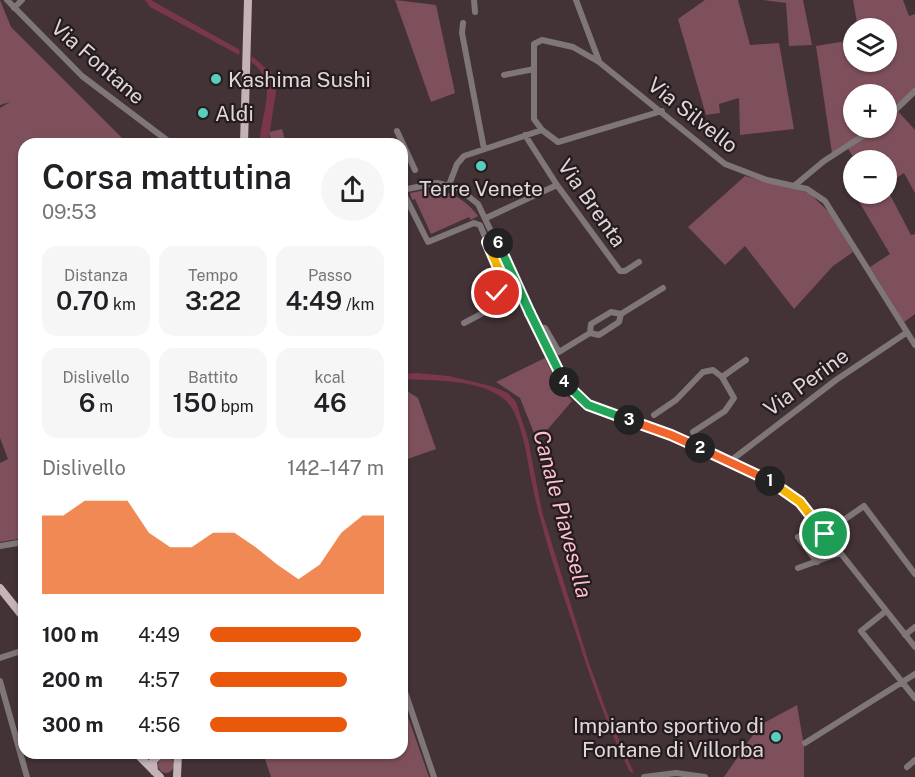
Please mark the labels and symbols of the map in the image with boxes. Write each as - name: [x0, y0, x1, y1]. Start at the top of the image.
- street label: Via Fontane: [46, 15, 150, 109]
- place label: Kashima Sushi: [228, 67, 371, 92]
- marker: Kashima Sushi: [209, 72, 223, 86]
- street label: Via Silvello: [643, 72, 743, 158]
- place label: Aldi: [215, 101, 254, 126]
- marker: Aldi: [196, 106, 210, 120]
- street label: Via Brenta: [553, 154, 631, 252]
- marker: Terre Venete: [474, 159, 488, 173]
- place label: Terre Venete: [419, 176, 543, 201]
- pin: 6: [483, 228, 513, 258]
- pin: [471, 267, 522, 318]
- street label: Via Perine: [759, 343, 853, 421]
- pin: 4: [549, 367, 579, 397]
- pin: 3: [614, 405, 644, 435]
- water label: Canale Piavesella: [528, 427, 598, 601]
- pin: 2: [685, 433, 715, 463]
- pin: 1: [755, 466, 785, 496]
- pin: [799, 508, 850, 559]
- place label: Impianto sportivo di Fontane di Villorba: [573, 713, 764, 762]
- marker: Impianto sportivo di Fontane di Villorba: [769, 730, 783, 744]

